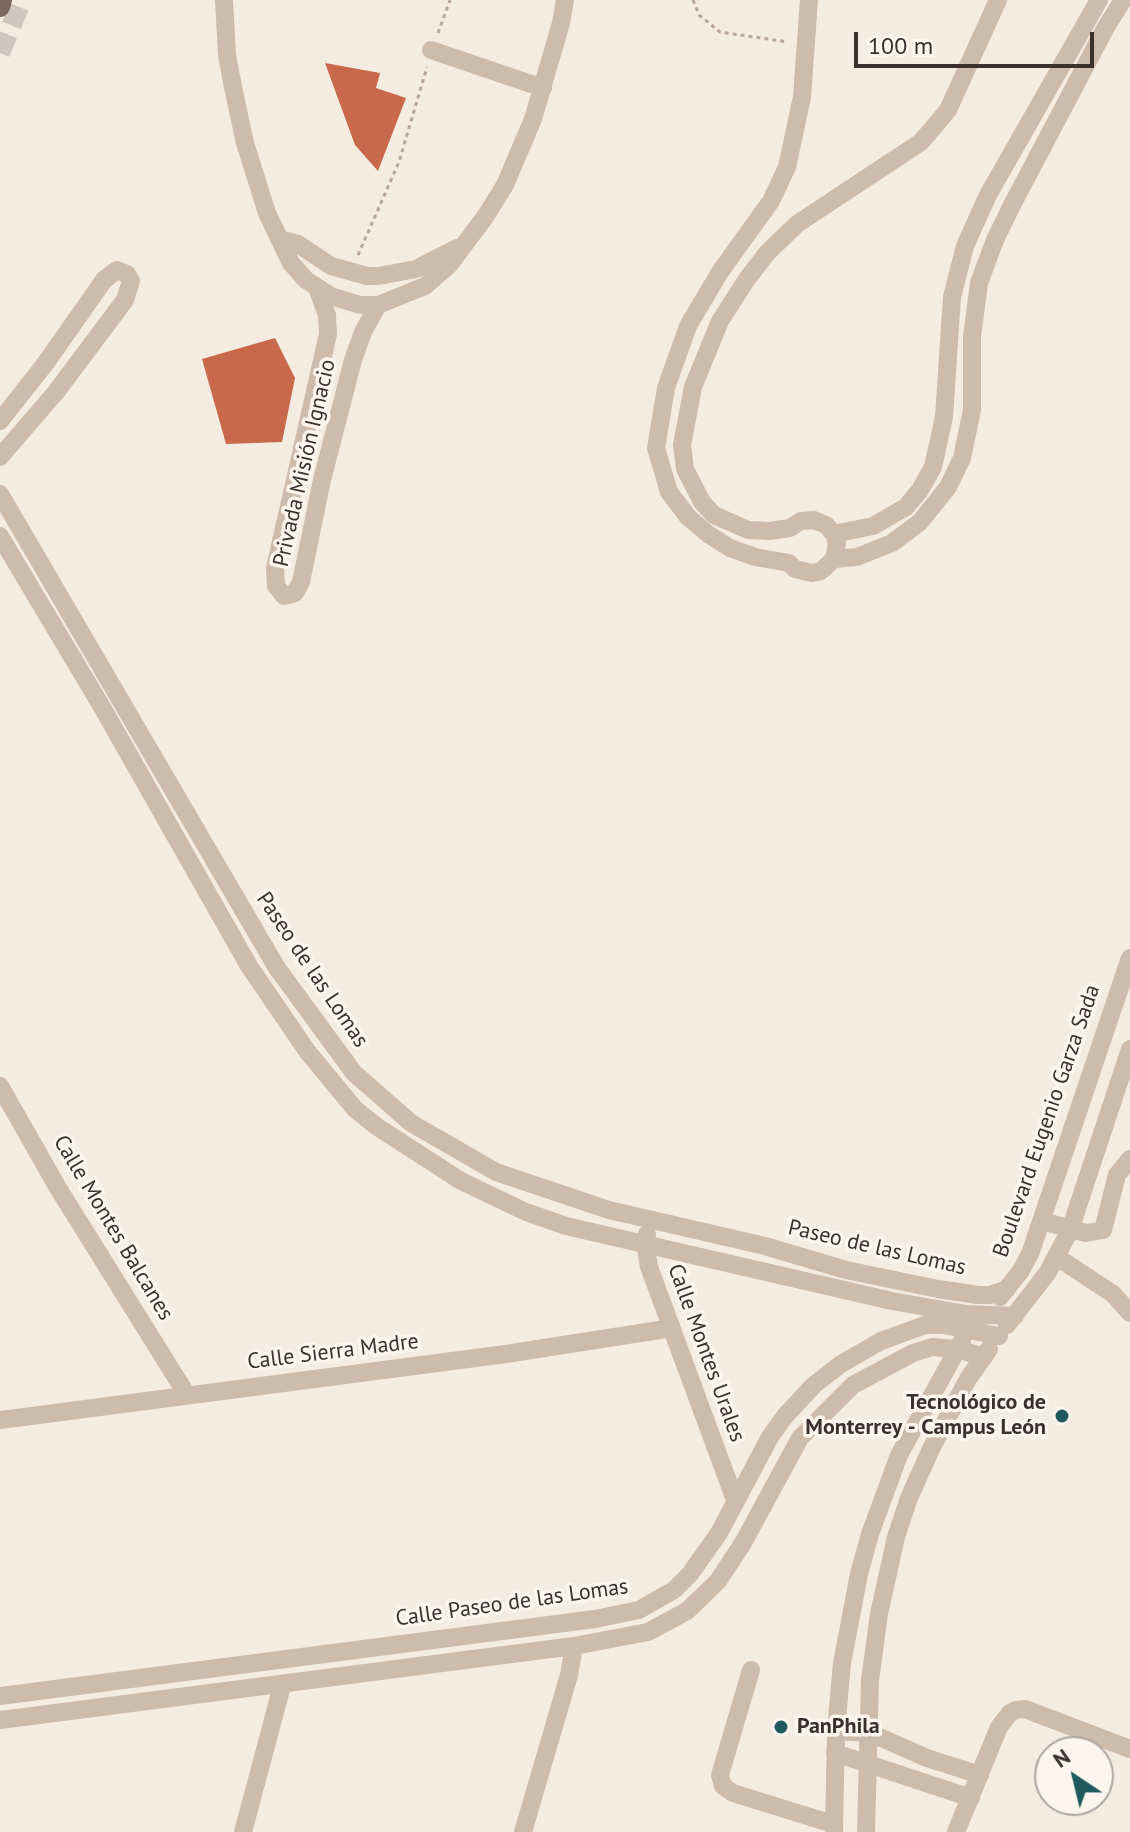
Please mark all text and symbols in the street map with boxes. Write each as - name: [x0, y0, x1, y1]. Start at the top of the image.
- scale bar: [858, 16, 1098, 66]
- text: 100 m: [868, 30, 933, 61]
- street label: Privada Misión Ignacio: [268, 357, 342, 569]
- street label: Paseo de las Lomas: [250, 887, 374, 1053]
- street label: Boulevard Eugenio Garza Sada: [988, 981, 1106, 1261]
- street label: Calle Montes Balcanes: [47, 1131, 179, 1325]
- street label: Paseo de las Lomas: [786, 1215, 968, 1281]
- street label: Calle Montes Urales: [662, 1260, 750, 1446]
- street label: Calle Sierra Madre: [246, 1328, 420, 1376]
- place label: Tecnológico de Monterrey - Campus León: [805, 1390, 1046, 1442]
- marker: Tecnológico de Monterrey - Campus León: [1053, 1407, 1071, 1425]
- street label: Calle Paseo de las Lomas: [394, 1574, 630, 1632]
- place label: PanPhila: [797, 1714, 880, 1740]
- marker: PanPhila: [772, 1718, 790, 1736]
- north arrow: [1034, 1736, 1114, 1816]
- text: N: [1047, 1742, 1075, 1774]

